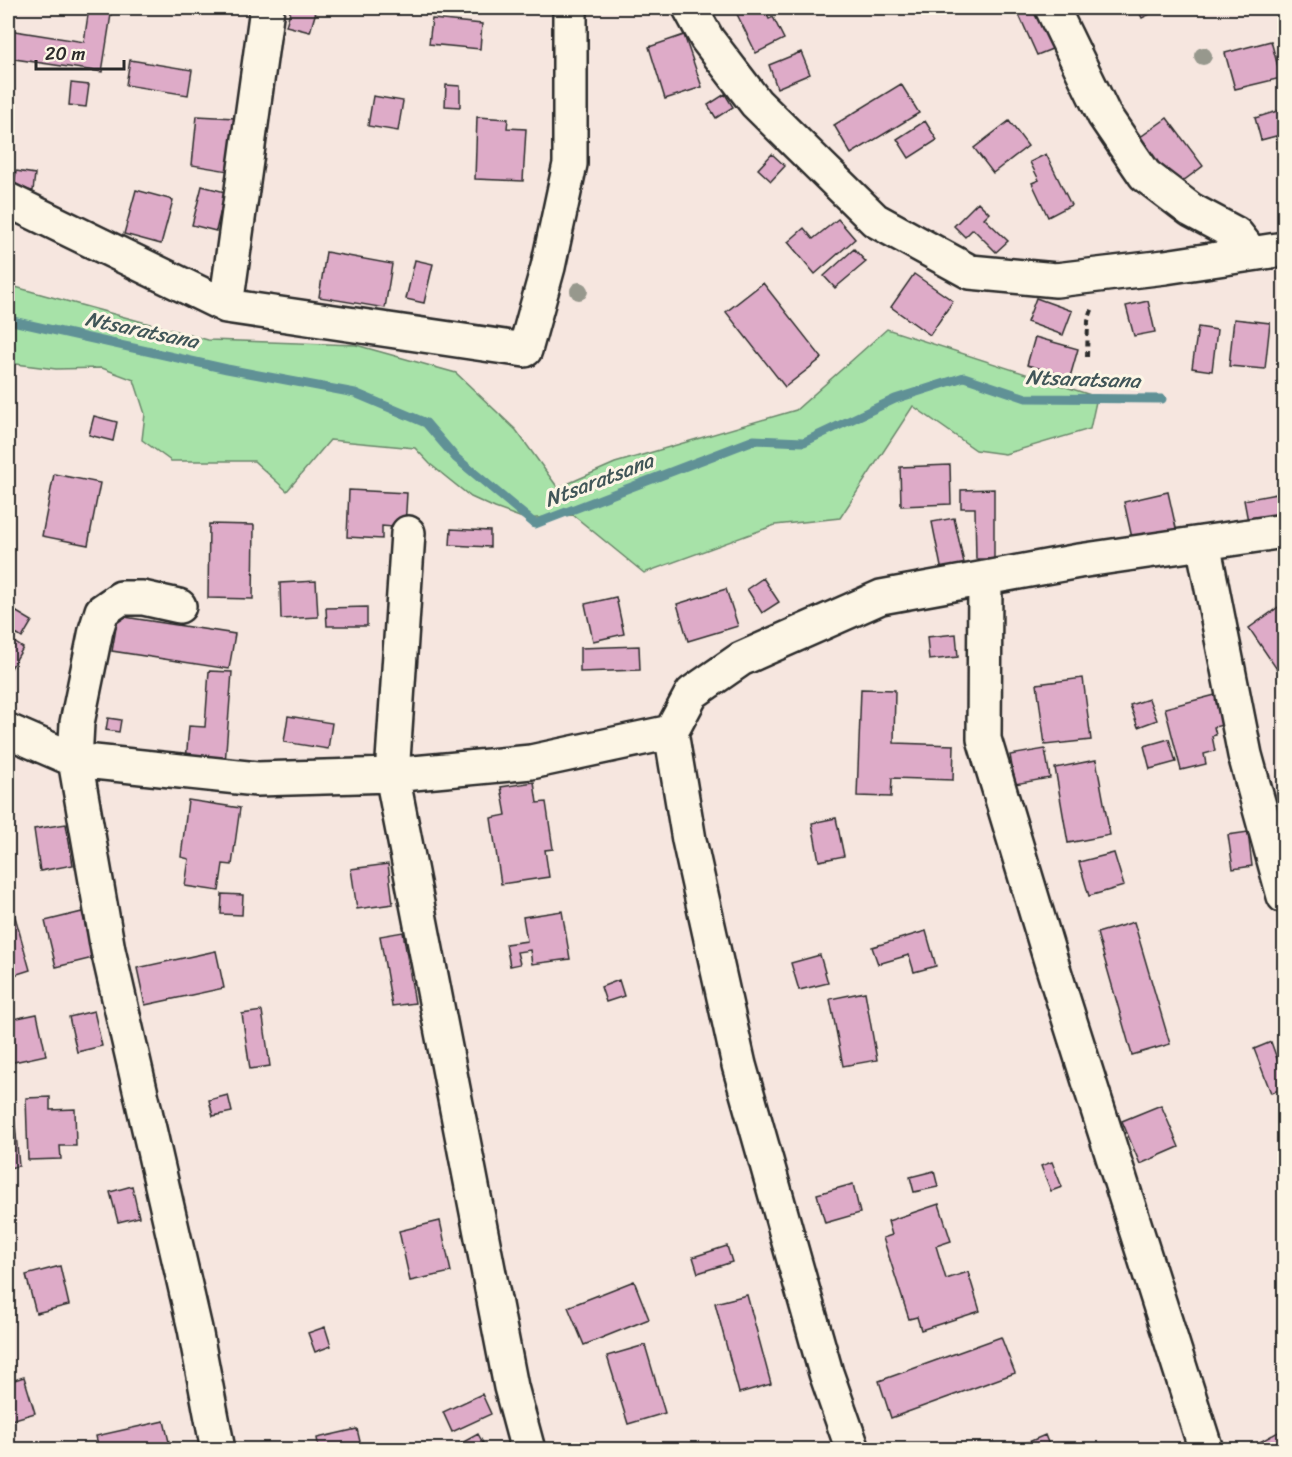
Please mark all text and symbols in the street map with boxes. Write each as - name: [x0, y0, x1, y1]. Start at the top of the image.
- scale bar: [36, 33, 124, 71]
- text: 20 m: [45, 38, 85, 70]
- water label: Ntsaratsana: [82, 300, 203, 361]
- water label: Ntsaratsana: [1025, 358, 1142, 400]
- water label: Ntsaratsana: [539, 441, 661, 518]

